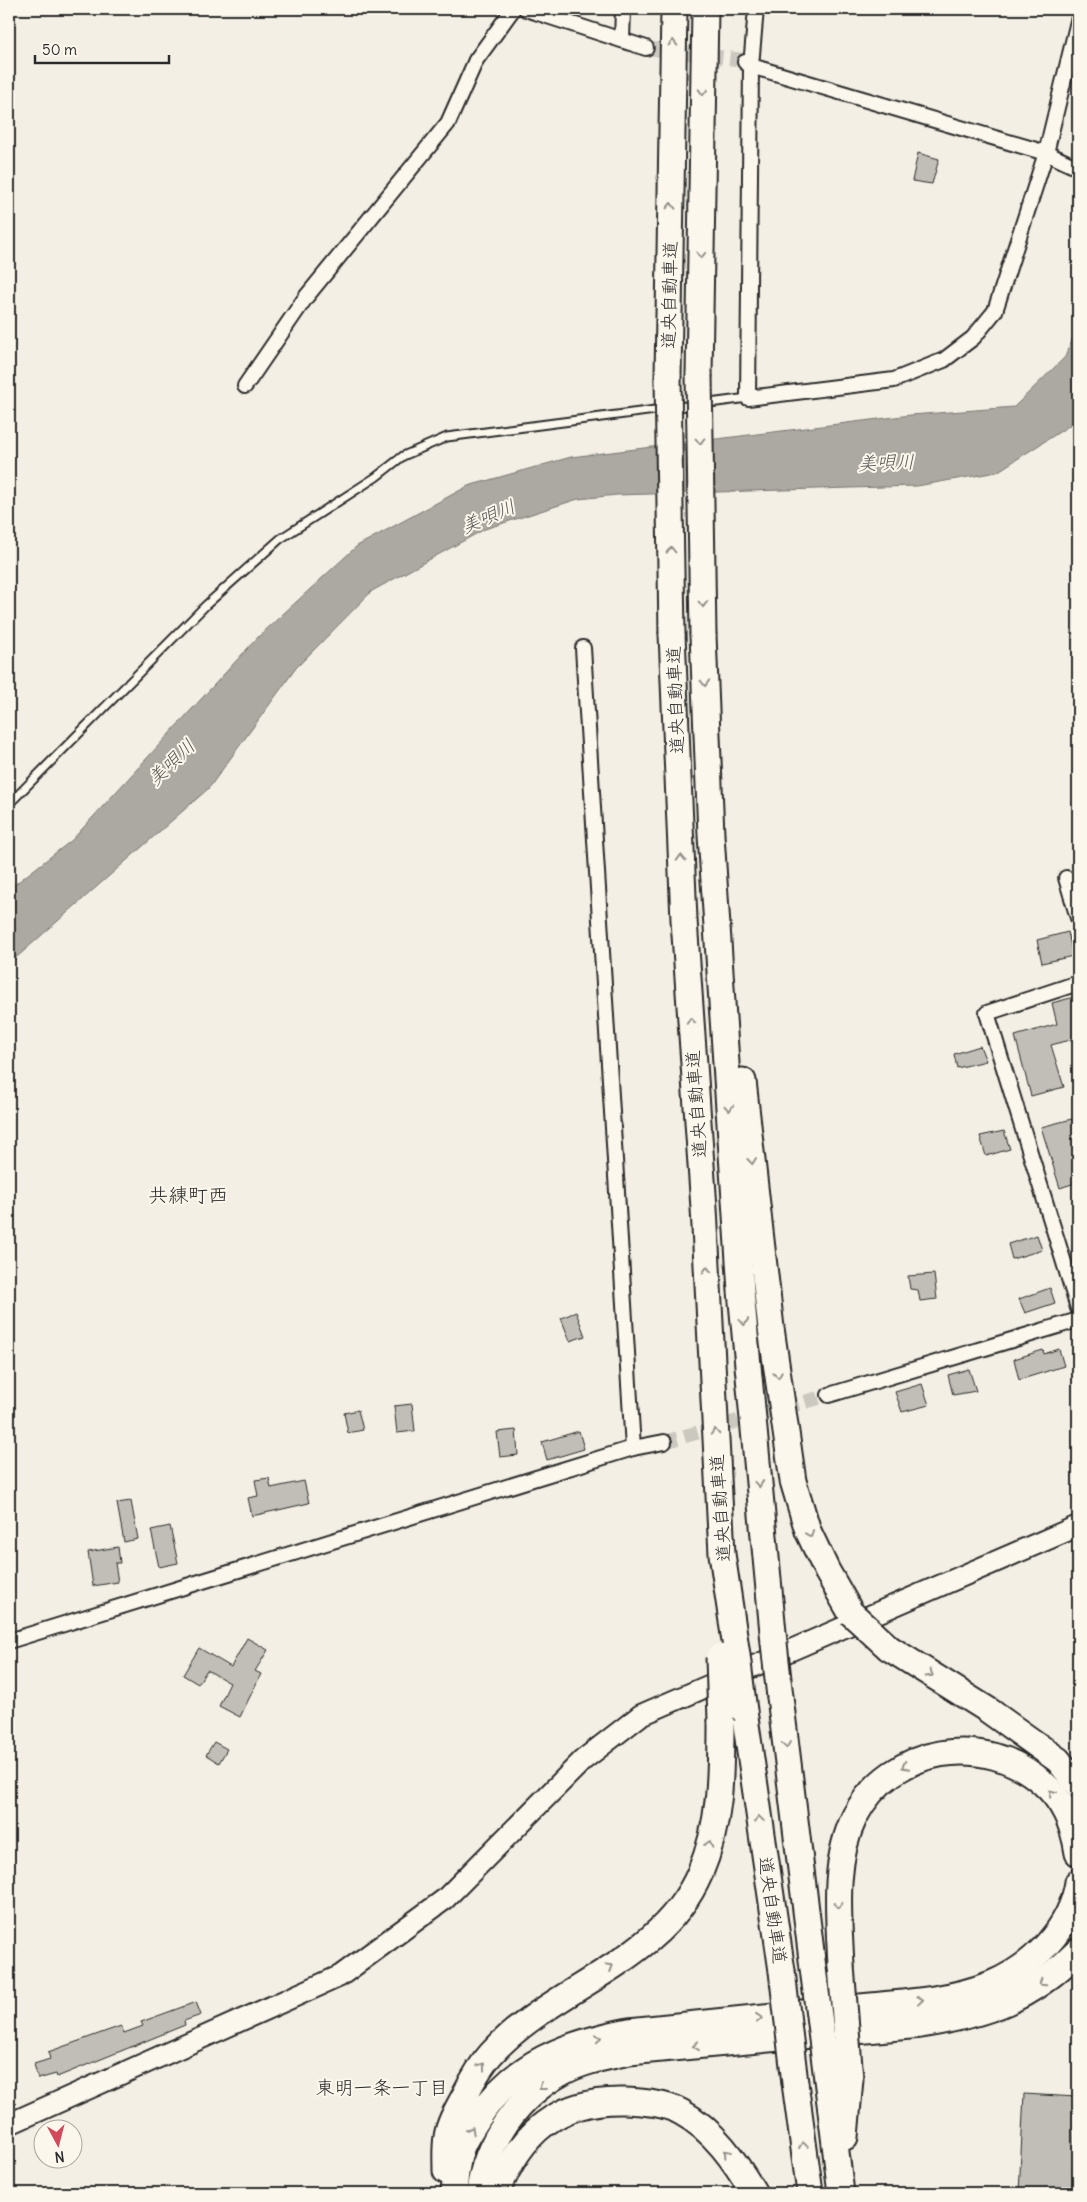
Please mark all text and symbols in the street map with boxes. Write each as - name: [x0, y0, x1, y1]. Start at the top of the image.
- scale bar: [35, 32, 169, 64]
- one-way arrow: [668, 39, 678, 47]
- text: 50 m: [42, 40, 77, 59]
- one-way arrow: [698, 89, 709, 97]
- one-way arrow: [666, 202, 676, 210]
- street label: 道央自動車道: [657, 241, 681, 349]
- one-way arrow: [696, 252, 706, 259]
- one-way arrow: [695, 438, 705, 446]
- water label: 美唄川: [857, 449, 915, 475]
- water label: 美唄川: [457, 494, 519, 538]
- one-way arrow: [666, 546, 676, 554]
- one-way arrow: [698, 600, 708, 608]
- street label: 道央自動車道: [662, 646, 688, 754]
- one-way arrow: [700, 680, 711, 688]
- water label: 美唄川: [142, 734, 200, 790]
- one-way arrow: [676, 854, 687, 862]
- one-way arrow: [685, 1016, 696, 1024]
- street label: 道央自動車道: [681, 1049, 711, 1159]
- one-way arrow: [723, 1104, 734, 1112]
- one-way arrow: [746, 1158, 757, 1166]
- district label: 共練町西: [148, 1182, 228, 1207]
- one-way arrow: [701, 1266, 712, 1274]
- one-way arrow: [738, 1318, 749, 1326]
- one-way arrow: [772, 1371, 783, 1379]
- one-way arrow: [710, 1428, 721, 1436]
- street label: 道央自動車道: [705, 1453, 735, 1563]
- one-way arrow: [753, 1480, 764, 1488]
- one-way arrow: [803, 1529, 814, 1538]
- one-way arrow: [925, 1668, 934, 1677]
- one-way arrow: [780, 1742, 791, 1750]
- one-way arrow: [901, 1760, 910, 1770]
- one-way arrow: [1050, 1790, 1058, 1799]
- one-way arrow: [755, 1814, 765, 1823]
- one-way arrow: [703, 1840, 713, 1849]
- street label: 道央自動車道: [754, 1855, 792, 1965]
- one-way arrow: [833, 1901, 844, 1909]
- one-way arrow: [604, 1964, 613, 1974]
- one-way arrow: [1038, 1977, 1047, 1986]
- one-way arrow: [917, 1995, 925, 2006]
- one-way arrow: [755, 2013, 763, 2024]
- one-way arrow: [593, 2033, 602, 2044]
- one-way arrow: [692, 2040, 700, 2051]
- one-way arrow: [476, 2062, 485, 2072]
- district label: 東明一条一丁目: [315, 2075, 449, 2099]
- one-way arrow: [539, 2081, 548, 2089]
- north arrow: [32, 2120, 82, 2170]
- one-way arrow: [465, 2126, 475, 2135]
- one-way arrow: [798, 2141, 809, 2149]
- text: N: [54, 2147, 65, 2166]
- one-way arrow: [724, 2149, 733, 2158]

